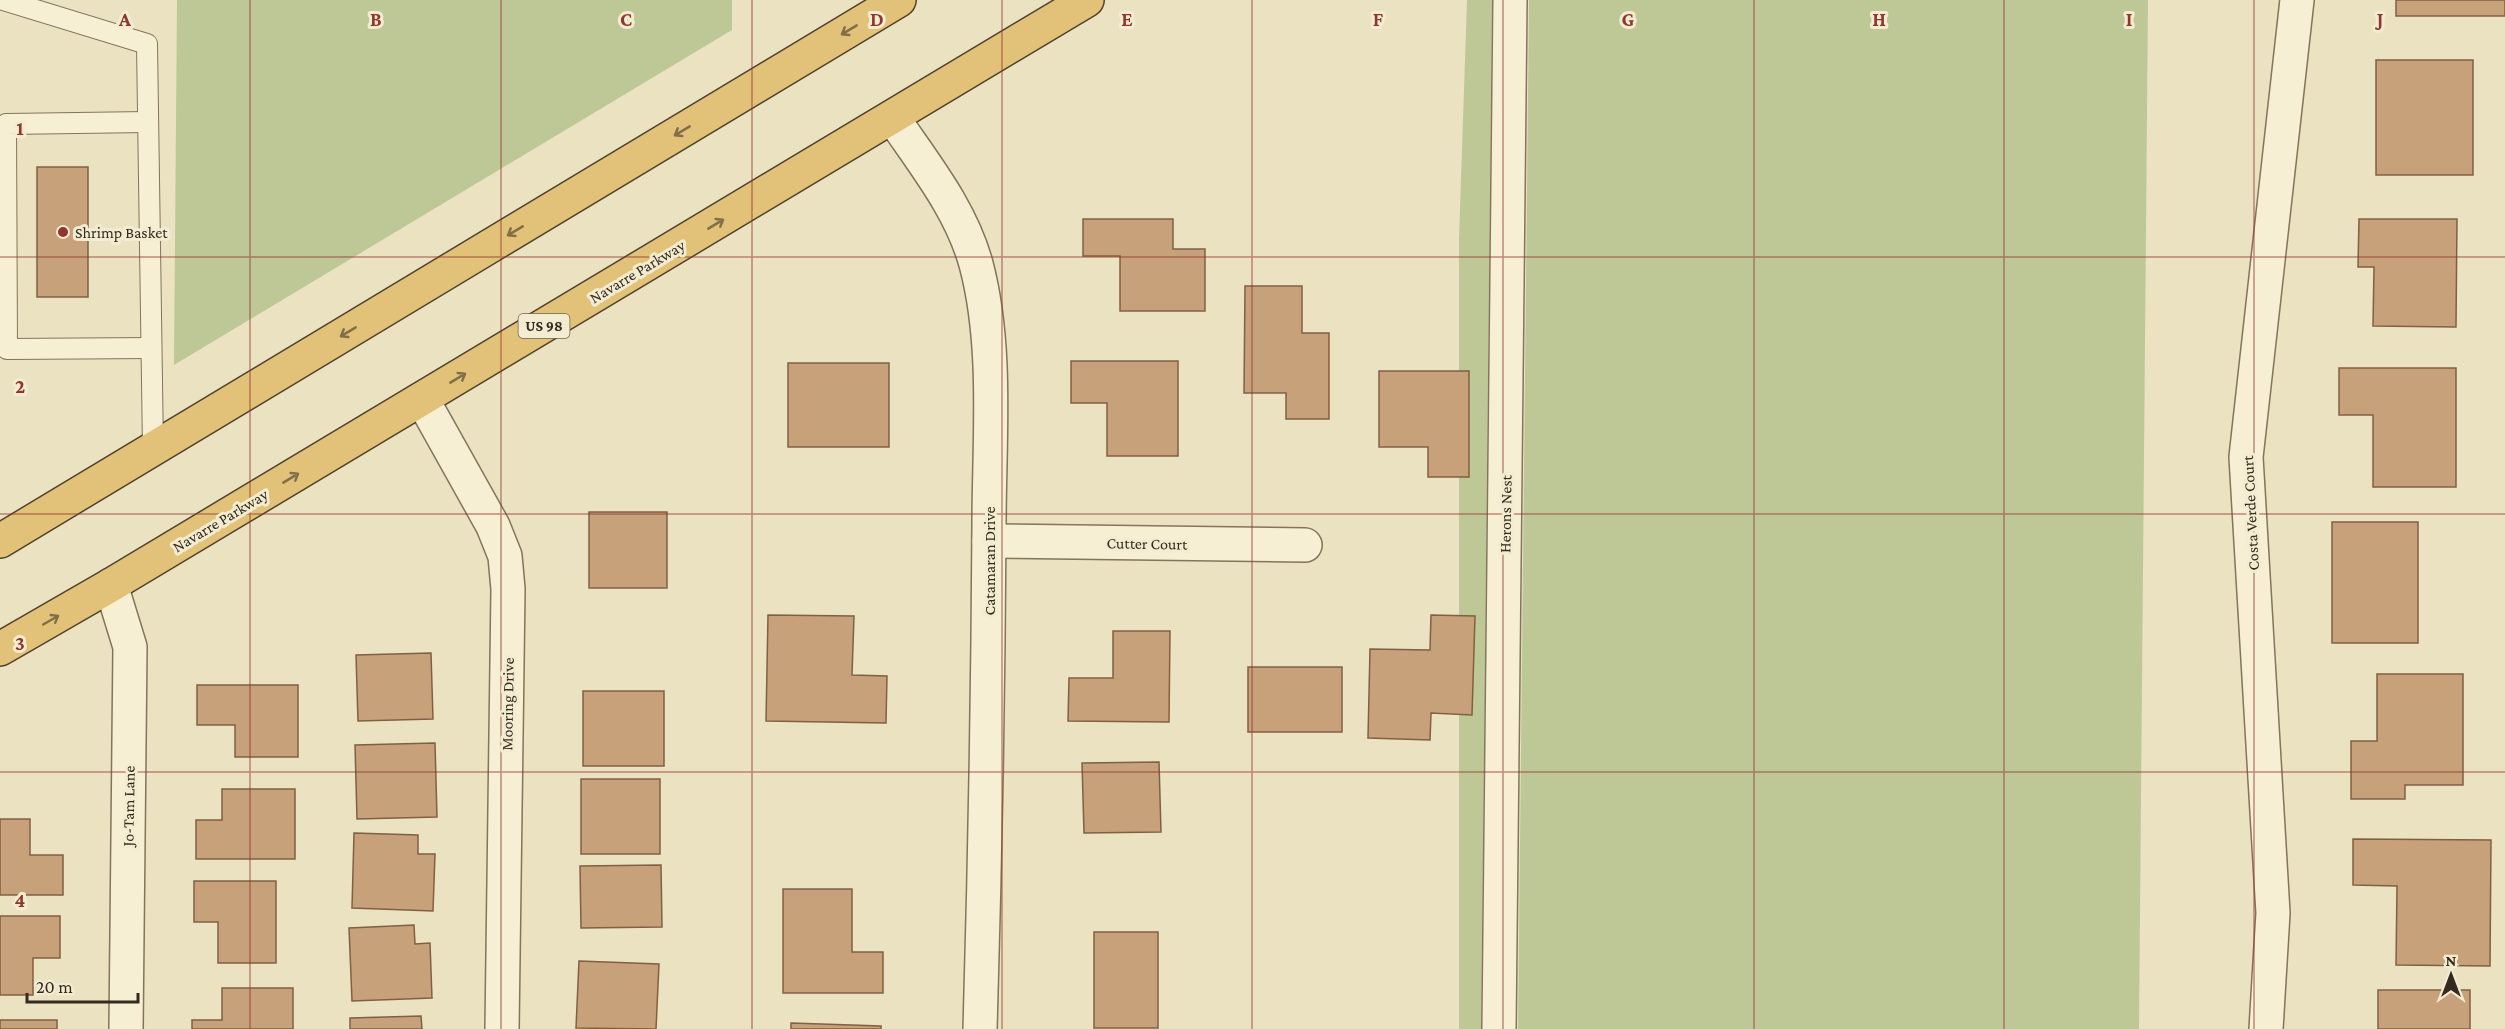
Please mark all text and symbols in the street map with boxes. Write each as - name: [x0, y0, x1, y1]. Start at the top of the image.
- text: A: [118, 8, 132, 30]
- text: B: [370, 8, 382, 30]
- text: C: [620, 8, 632, 30]
- text: D: [870, 8, 884, 30]
- text: E: [1121, 8, 1133, 30]
- text: F: [1373, 8, 1384, 30]
- text: G: [1622, 8, 1635, 30]
- text: H: [1872, 8, 1886, 30]
- text: I: [2126, 8, 2133, 30]
- text: J: [2375, 8, 2384, 30]
- one-way arrow: [841, 25, 858, 37]
- text: 1: [16, 117, 24, 139]
- one-way arrow: [674, 125, 691, 137]
- one-way arrow: [707, 217, 724, 229]
- place label: Shrimp Basket: [75, 224, 168, 242]
- marker: Shrimp Basket: [56, 225, 70, 239]
- one-way arrow: [507, 226, 524, 238]
- street label: Navarre Parkway: [587, 236, 689, 307]
- road number: US 98: [518, 314, 570, 338]
- one-way arrow: [340, 326, 357, 338]
- one-way arrow: [449, 371, 466, 383]
- text: 2: [15, 375, 25, 397]
- street label: Costa Verde Court: [2239, 454, 2262, 571]
- one-way arrow: [282, 471, 299, 483]
- street label: Herons Nest: [1496, 474, 1515, 553]
- street label: Navarre Parkway: [170, 485, 272, 556]
- street label: Catamaran Drive: [981, 507, 998, 615]
- street label: Cutter Court: [1106, 534, 1188, 553]
- one-way arrow: [42, 614, 59, 626]
- text: 3: [15, 632, 25, 654]
- street label: Mooring Drive: [498, 657, 518, 751]
- street label: Jo-Tam Lane: [119, 765, 139, 849]
- text: 4: [15, 889, 26, 911]
- north arrow: [2421, 945, 2481, 1005]
- text: N: [2446, 952, 2457, 969]
- scale bar: [27, 966, 138, 1004]
- text: 20 m: [36, 977, 73, 997]

